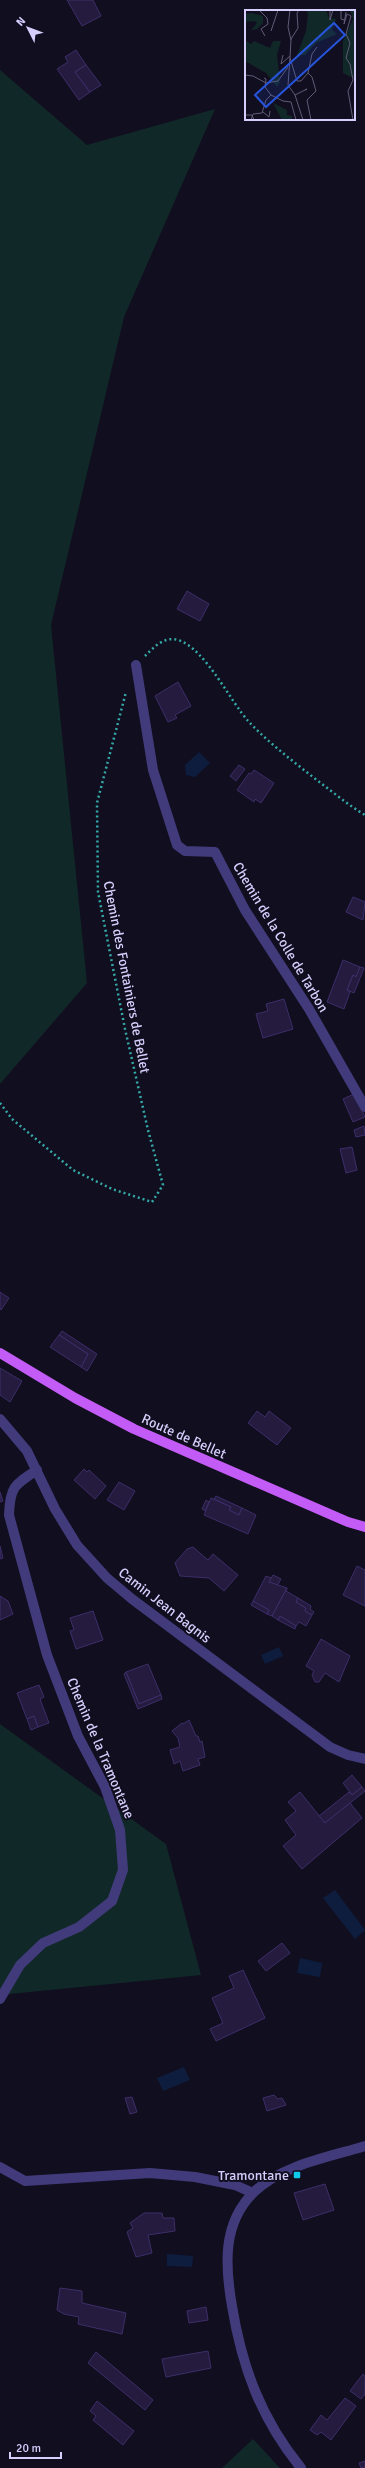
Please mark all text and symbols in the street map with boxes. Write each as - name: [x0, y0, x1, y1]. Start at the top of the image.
- north arrow: [8, 8, 48, 48]
- inset map: [245, 10, 355, 120]
- text: N: [14, 14, 28, 29]
- street label: Chemin de la Colle de Tarbon: [229, 859, 332, 1015]
- street label: Chemin des Fontainiers de Bellet: [100, 879, 154, 1075]
- street label: Route de Bellet: [139, 1410, 229, 1463]
- street label: Camin Jean Bagnis: [115, 1564, 214, 1647]
- street label: Chemin de la Tramontane: [63, 1675, 138, 1821]
- place label: Tramontane: [218, 2167, 289, 2184]
- marker: Tramontane: [292, 2170, 302, 2180]
- scale bar: [10, 2434, 61, 2460]
- text: 20 m: [16, 2441, 41, 2456]

